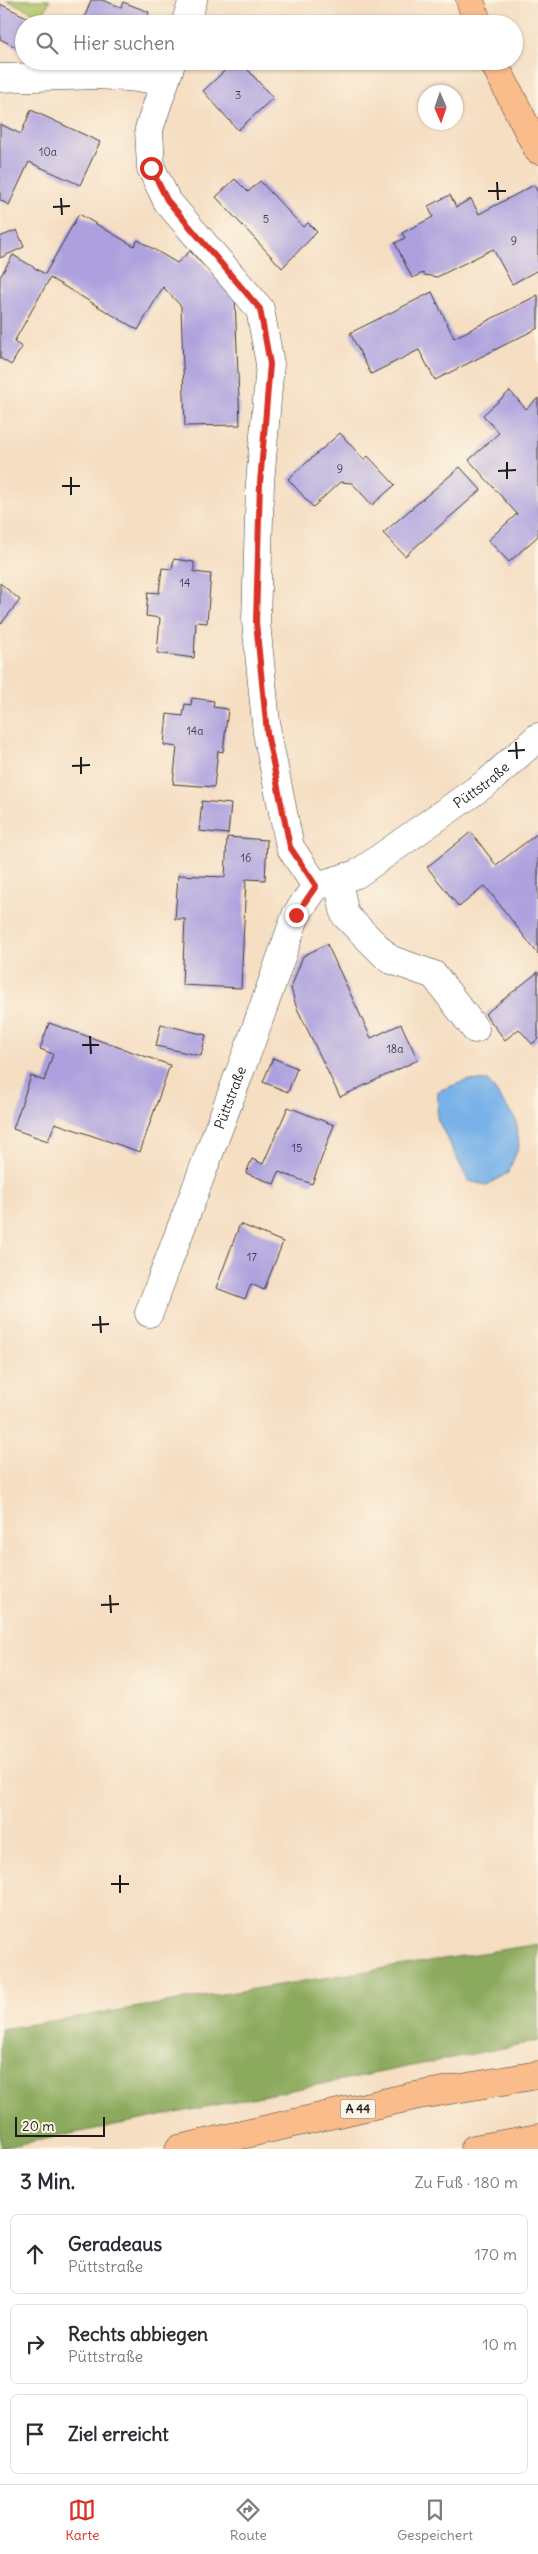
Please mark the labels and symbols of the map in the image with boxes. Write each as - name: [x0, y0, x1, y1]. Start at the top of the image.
- north arrow: [418, 85, 463, 130]
- house number: 3: [235, 88, 241, 102]
- house number: 10a: [39, 145, 57, 159]
- route start: [140, 157, 163, 180]
- house number: 5: [263, 212, 269, 226]
- house number: 9: [511, 234, 517, 248]
- house number: 9: [337, 462, 343, 476]
- house number: 14: [180, 576, 190, 590]
- house number: 14a: [186, 724, 204, 738]
- street label: Püttstraße: [450, 758, 513, 812]
- house number: 16: [241, 851, 251, 865]
- route end: [285, 904, 308, 927]
- house number: 18a: [387, 1042, 403, 1056]
- street label: Püttstraße: [210, 1064, 250, 1132]
- house number: 15: [292, 1141, 302, 1155]
- house number: 17: [247, 1250, 257, 1264]
- road number: A 44: [340, 2100, 376, 2118]
- scale bar: [15, 2114, 105, 2137]

